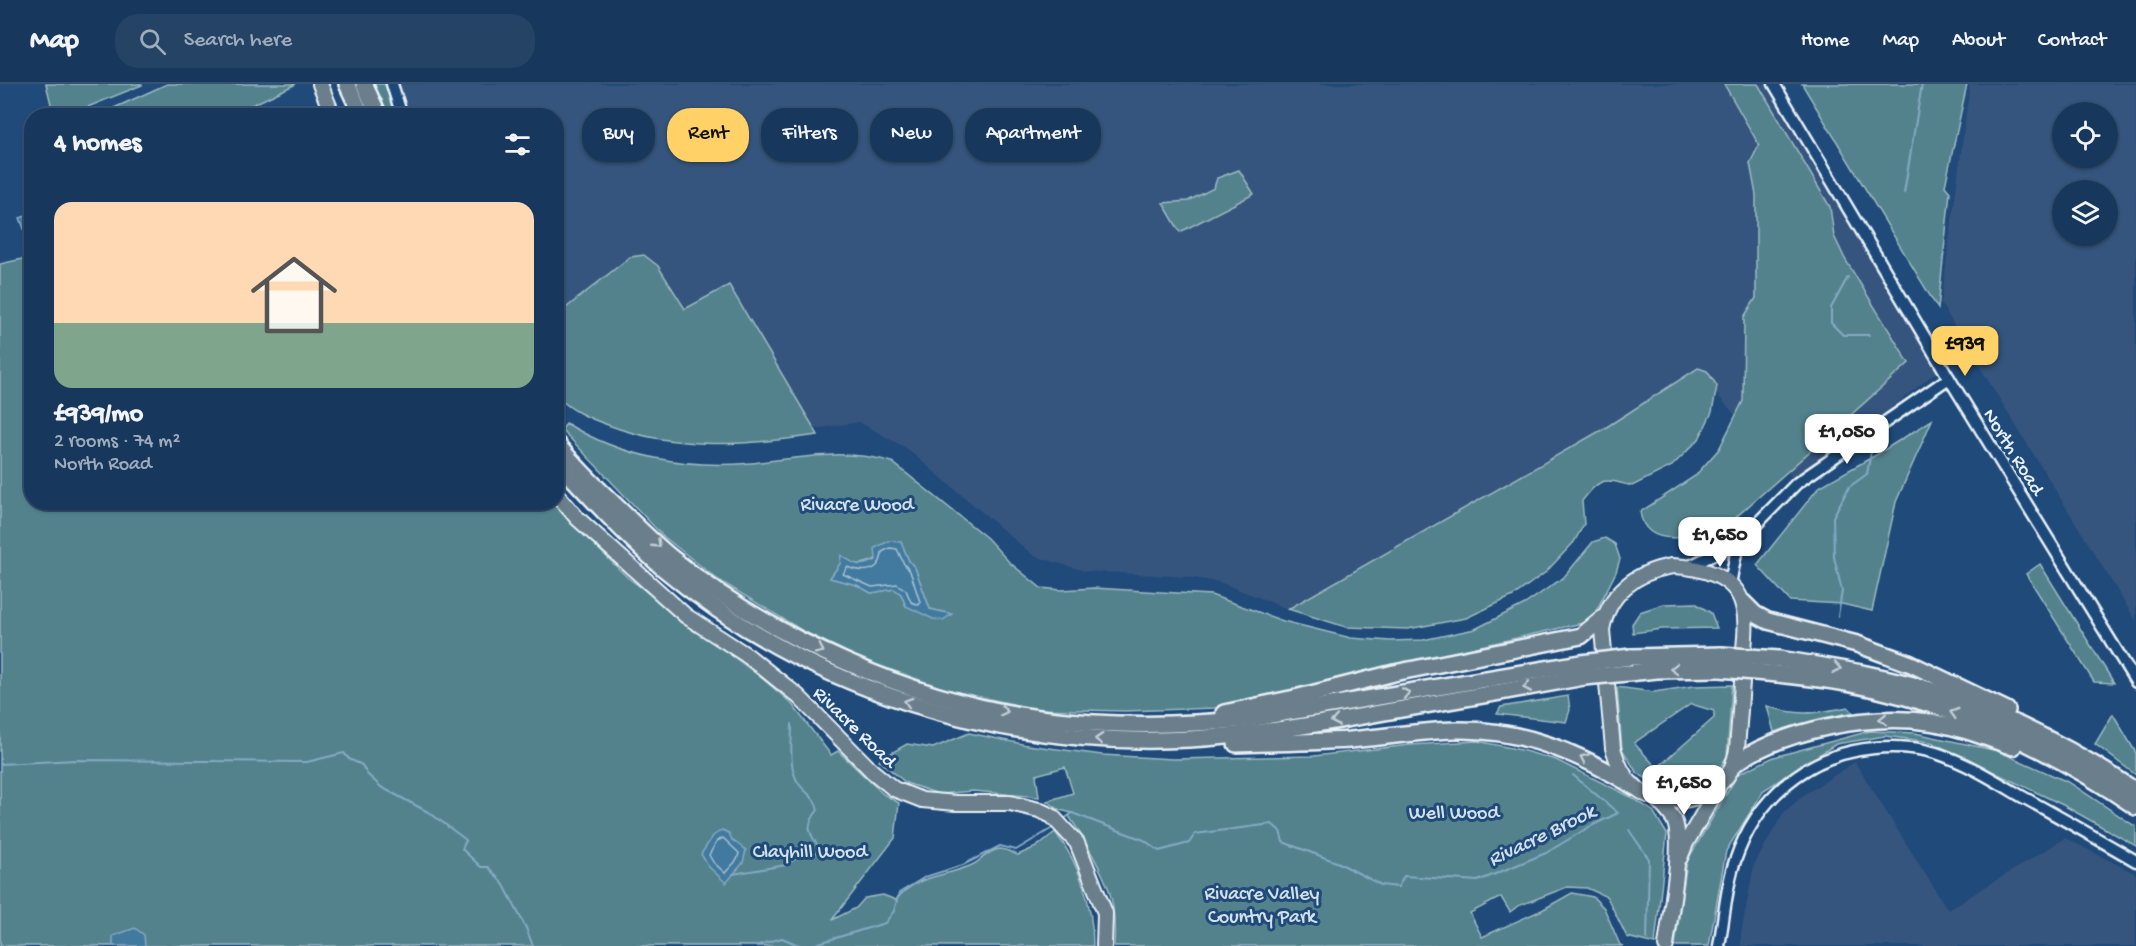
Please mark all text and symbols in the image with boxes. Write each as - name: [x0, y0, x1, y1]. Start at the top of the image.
- search box: [115, 14, 535, 68]
- text: Map: [30, 25, 79, 58]
- icon: search: [136, 25, 169, 58]
- text: Search here: [184, 28, 292, 54]
- text: Home: [1801, 29, 1849, 54]
- text: Map: [1882, 29, 1919, 54]
- text: About: [1952, 29, 2005, 54]
- text: Contact: [2038, 29, 2106, 54]
- map controls: [2052, 102, 2118, 246]
- button: locate: [2052, 102, 2118, 168]
- chip: Buy: [582, 108, 655, 162]
- chip: Rent: [667, 108, 749, 162]
- chip: Filters: [761, 108, 858, 162]
- chip: New: [870, 108, 953, 162]
- chip: Apartment: [965, 108, 1101, 162]
- icon: filters: [501, 128, 534, 161]
- text: 4 homes: [54, 129, 141, 160]
- button: layers: [2052, 180, 2118, 246]
- icon: home: [240, 241, 348, 349]
- pin: £939: [1929, 326, 2001, 377]
- text: £939: [1945, 334, 1985, 357]
- text: £939/mo: [54, 400, 143, 431]
- street label: North Road: [1976, 405, 2049, 502]
- pin: £1,050: [1798, 414, 1896, 465]
- text: £1,050: [1819, 422, 1875, 445]
- text: 2 rooms · 74 m²: [54, 431, 180, 454]
- text: North Road: [54, 454, 152, 477]
- park label: Rivacre Wood: [800, 495, 916, 518]
- pin: £1,650: [1671, 517, 1769, 568]
- text: £1,650: [1692, 525, 1748, 548]
- one-way arrow: [650, 537, 660, 548]
- one-way arrow: [813, 642, 824, 654]
- one-way arrow: [1832, 662, 1842, 674]
- one-way arrow: [1670, 663, 1679, 676]
- one-way arrow: [1522, 681, 1531, 693]
- street label: Rivacre Road: [807, 683, 902, 776]
- one-way arrow: [1401, 688, 1410, 700]
- one-way arrow: [903, 696, 914, 709]
- one-way arrow: [999, 704, 1009, 717]
- one-way arrow: [1949, 708, 1960, 720]
- one-way arrow: [1879, 713, 1888, 726]
- one-way arrow: [1330, 714, 1340, 727]
- one-way arrow: [1094, 733, 1103, 746]
- one-way arrow: [1579, 754, 1590, 766]
- pin: £1,650: [1635, 765, 1733, 816]
- text: £1,650: [1656, 773, 1712, 796]
- water label: Rivacre Brook: [1485, 799, 1603, 874]
- park label: Well Wood: [1409, 803, 1501, 826]
- park label: Clayhill Wood: [753, 842, 869, 865]
- park label: Rivacre Valley Country Park: [1205, 884, 1320, 930]

